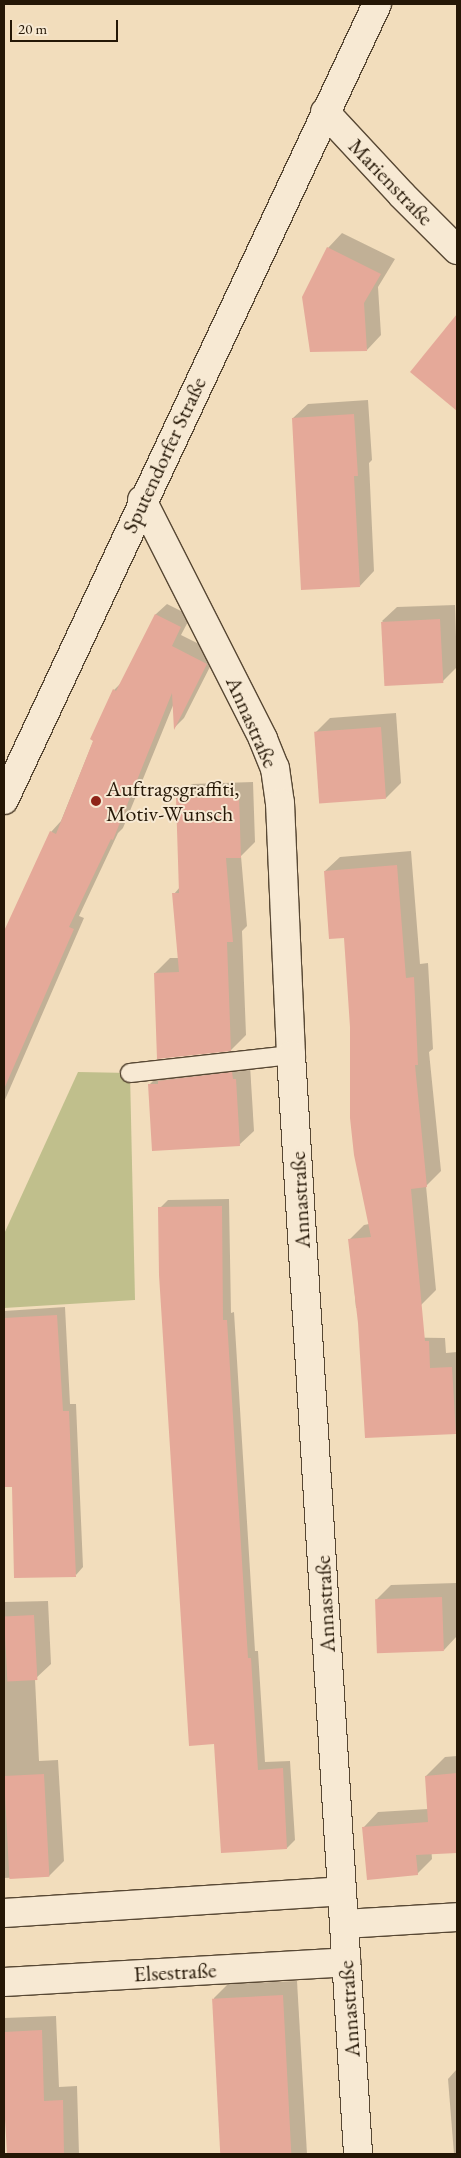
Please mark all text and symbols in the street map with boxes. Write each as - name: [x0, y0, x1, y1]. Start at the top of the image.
- scale bar: [12, 10, 120, 42]
- text: 20 m: [18, 19, 47, 38]
- street label: Marienstraße: [343, 133, 439, 231]
- street label: Sputendorfer Straße: [116, 373, 212, 537]
- street label: Annastraße: [220, 672, 284, 772]
- place label: Auftragsgraffiti, Motiv-Wunsch: [106, 775, 240, 826]
- marker: Auftragsgraffiti, Motiv-Wunsch: [90, 795, 102, 807]
- street label: Annastraße: [284, 1151, 316, 1249]
- street label: Annastraße: [309, 1555, 341, 1653]
- street label: Elsestraße: [133, 1957, 217, 1987]
- street label: Annastraße: [332, 1960, 366, 2058]

